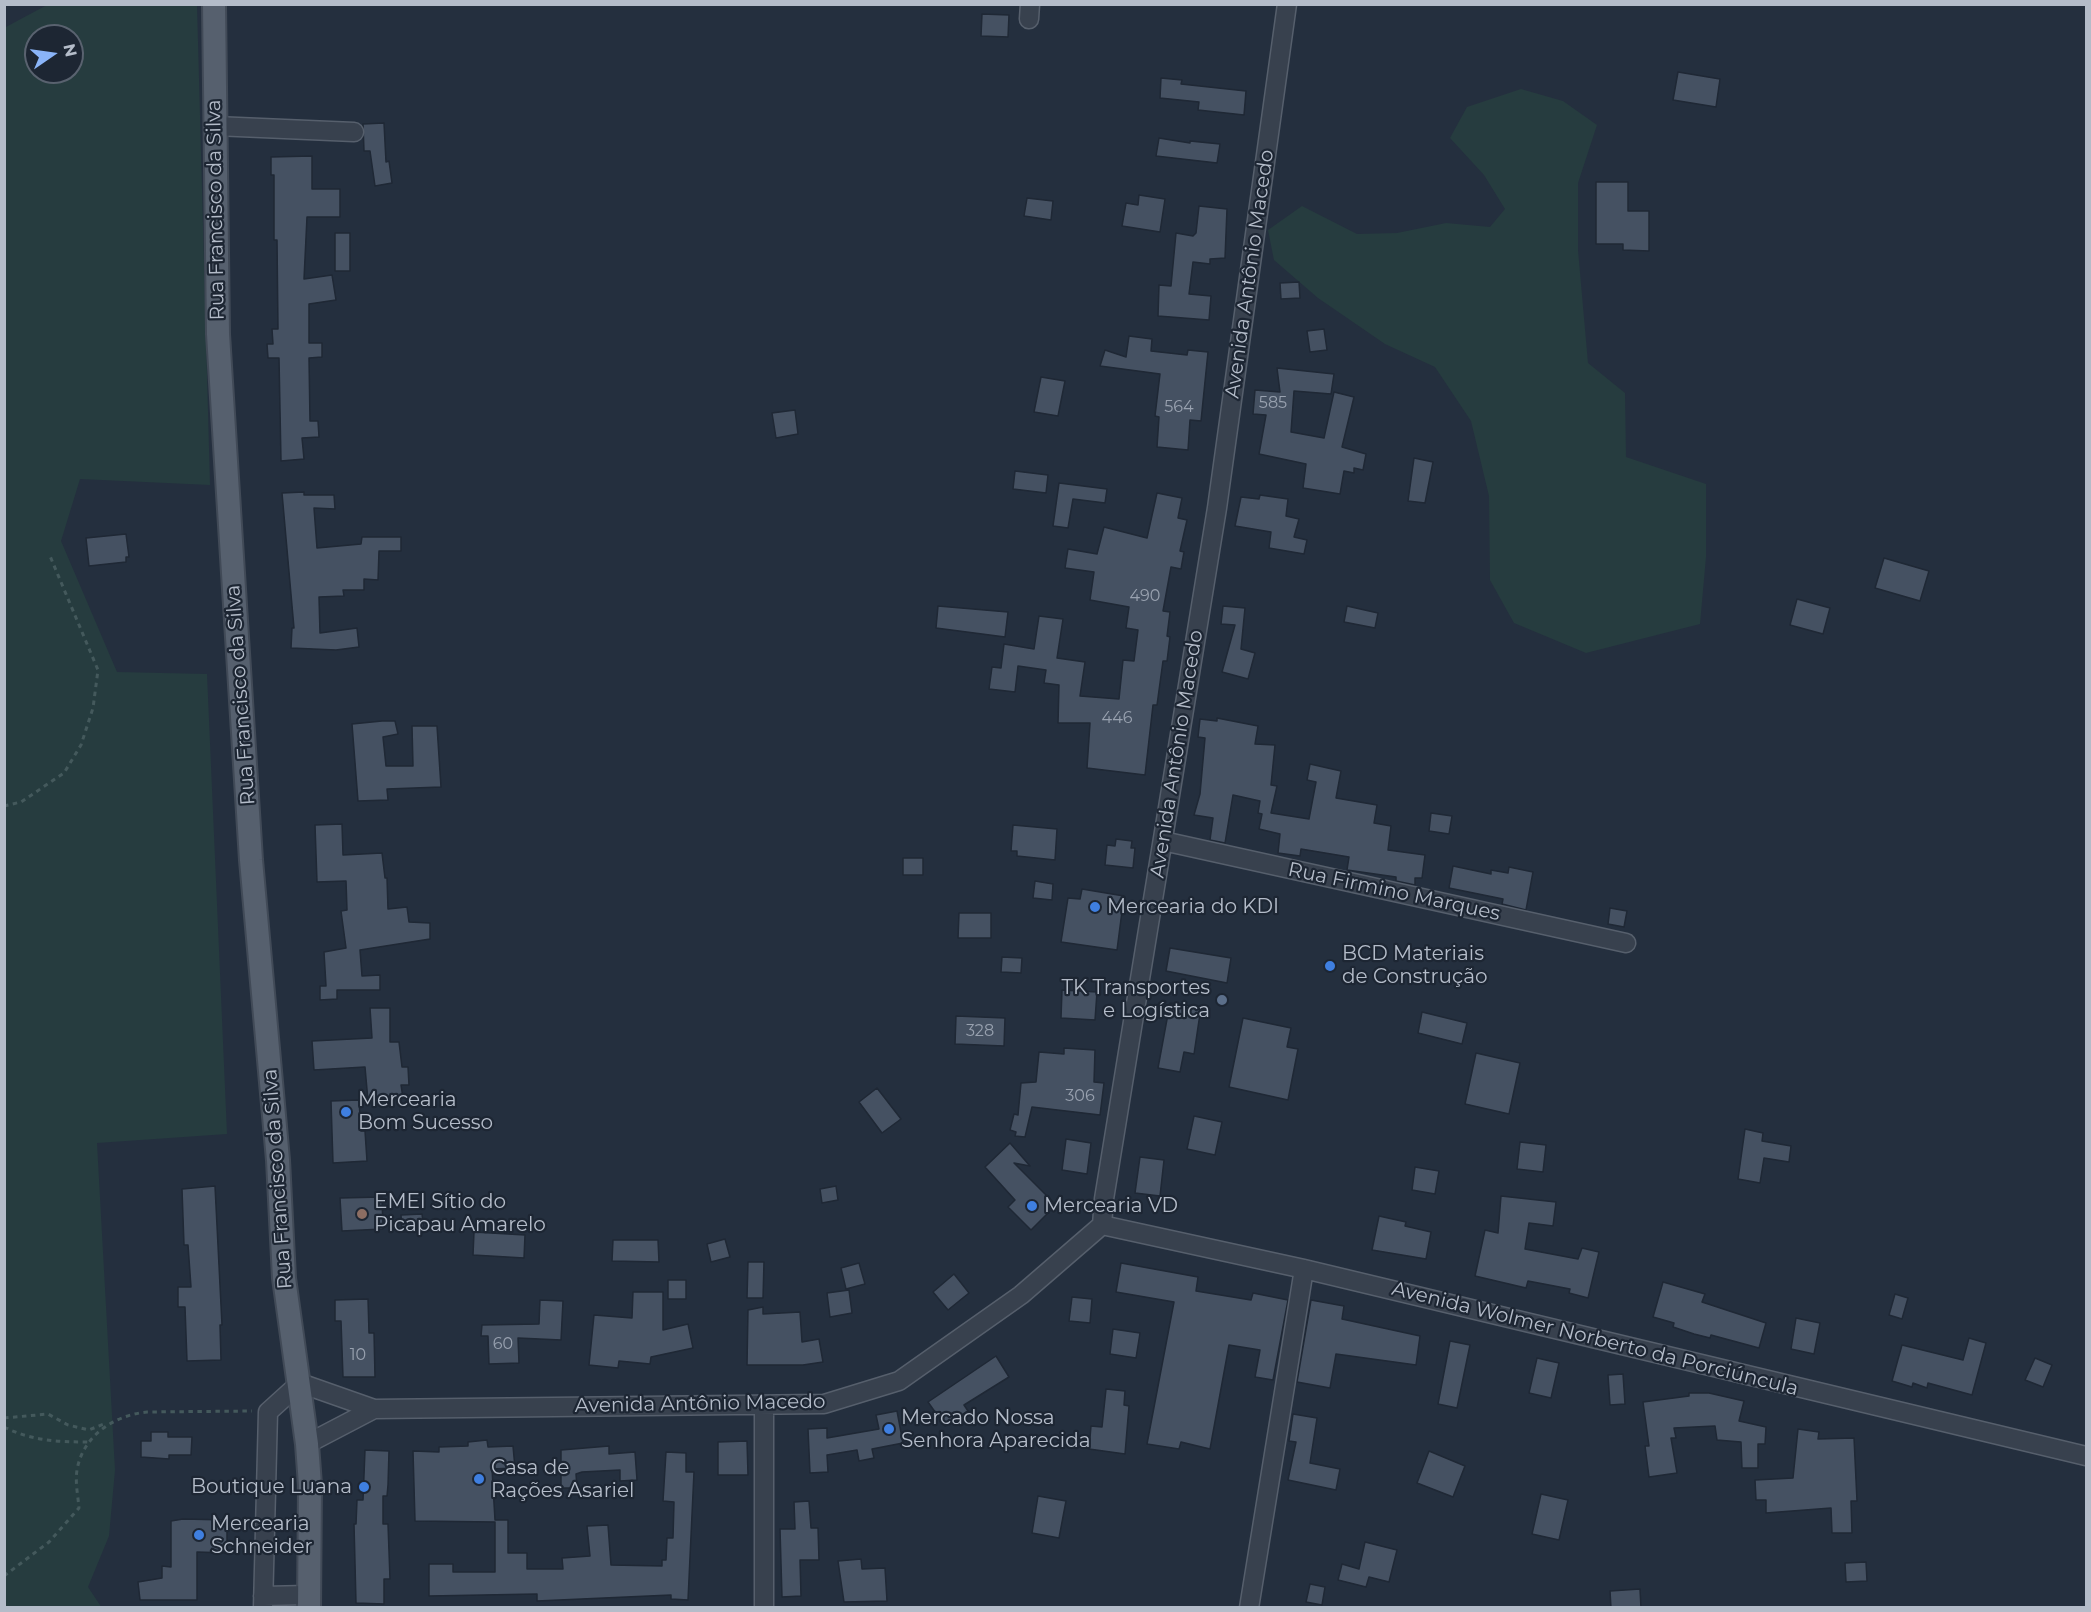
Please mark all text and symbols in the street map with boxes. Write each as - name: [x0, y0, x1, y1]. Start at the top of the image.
- north arrow: [24, 24, 84, 84]
- text: N: [59, 42, 81, 59]
- street label: Rua Francisco da Silva: [202, 99, 230, 321]
- street label: Avenida Antônio Macedo: [1221, 148, 1279, 400]
- house number: 585: [1259, 393, 1287, 413]
- house number: 564: [1164, 397, 1194, 417]
- street label: Rua Francisco da Silva: [221, 584, 261, 806]
- house number: 490: [1130, 586, 1160, 606]
- street label: Avenida Antônio Macedo: [1146, 628, 1208, 880]
- house number: 446: [1102, 708, 1132, 728]
- street label: Rua Firmino Marques: [1286, 858, 1502, 926]
- place label: Mercearia do KDI: [1107, 895, 1279, 919]
- marker: Mercearia do KDI: [1088, 900, 1102, 914]
- place label: BCD Materiais de Construção: [1342, 942, 1488, 989]
- marker: BCD Materiais de Construção: [1323, 959, 1337, 973]
- place label: TK Transportes e Logística: [1062, 976, 1210, 1023]
- marker: TK Transportes e Logística: [1215, 993, 1229, 1007]
- house number: 328: [966, 1021, 994, 1041]
- street label: Rua Francisco da Silva: [258, 1068, 298, 1290]
- house number: 306: [1065, 1086, 1095, 1106]
- place label: Mercearia Bom Sucesso: [358, 1088, 493, 1135]
- marker: Mercearia Bom Sucesso: [339, 1105, 353, 1119]
- place label: EMEI Sítio do Picapau Amarelo: [374, 1190, 546, 1237]
- place label: Mercearia VD: [1044, 1194, 1178, 1218]
- marker: Mercearia VD: [1025, 1199, 1039, 1213]
- marker: EMEI Sítio do Picapau Amarelo: [355, 1207, 369, 1221]
- street label: Avenida Wolmer Norberto da Porciúncula: [1389, 1277, 1801, 1401]
- house number: 60: [493, 1334, 513, 1354]
- house number: 10: [350, 1345, 366, 1365]
- street label: Avenida Antônio Macedo: [574, 1390, 826, 1418]
- place label: Mercado Nossa Senhora Aparecida: [901, 1406, 1091, 1453]
- marker: Mercado Nossa Senhora Aparecida: [882, 1422, 896, 1436]
- place label: Casa de Rações Asariel: [491, 1456, 634, 1503]
- marker: Casa de Rações Asariel: [472, 1472, 486, 1486]
- place label: Boutique Luana: [191, 1475, 352, 1499]
- marker: Boutique Luana: [357, 1480, 371, 1494]
- place label: Mercearia Schneider: [211, 1512, 313, 1559]
- marker: Mercearia Schneider: [192, 1528, 206, 1542]

